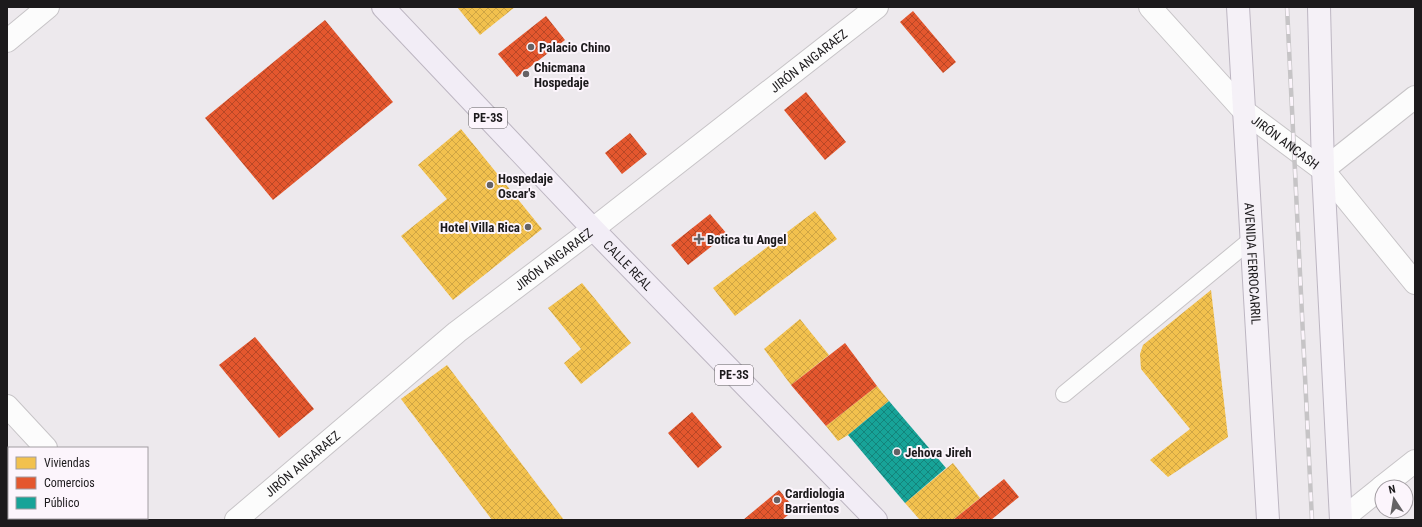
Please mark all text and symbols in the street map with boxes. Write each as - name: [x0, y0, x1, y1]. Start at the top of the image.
- street label: JIRÓN ANGARAEZ: [767, 26, 850, 96]
- place label: Palacio Chino: [539, 40, 611, 55]
- marker: Palacio Chino: [526, 42, 536, 52]
- place label: Chicmana Hospedaje: [534, 60, 589, 90]
- marker: Chicmana Hospedaje: [521, 69, 531, 79]
- road number: PE-3S: [469, 108, 507, 128]
- street label: JIRÓN ANCASH: [1248, 112, 1322, 173]
- place label: Hospedaje Oscar's: [498, 171, 553, 201]
- marker: Hospedaje Oscar's: [485, 180, 495, 190]
- street label: AVENIDA FERROCARRIL: [1241, 202, 1264, 325]
- place label: Hotel Villa Rica: [440, 220, 520, 235]
- marker: Hotel Villa Rica: [523, 222, 533, 232]
- street label: JIRÓN ANGARAEZ: [512, 225, 596, 294]
- place label: Botica tu Angel: [707, 232, 786, 247]
- marker: Botica tu Angel: [694, 234, 704, 244]
- street label: CALLE REAL: [600, 237, 655, 294]
- road number: PE-3S: [715, 365, 753, 385]
- street label: JIRÓN ANGARAEZ: [262, 428, 343, 500]
- place label: Jehova Jireh: [905, 445, 972, 460]
- legend: [8, 447, 148, 519]
- marker: Jehova Jireh: [892, 447, 902, 457]
- text: Viviendas: [44, 456, 90, 470]
- text: Comercios: [44, 476, 95, 490]
- north arrow: [1374, 479, 1414, 519]
- text: N: [1387, 483, 1397, 497]
- place label: Cardiologia Barrientos: [785, 486, 845, 516]
- marker: Cardiologia Barrientos: [772, 495, 782, 505]
- text: Público: [44, 496, 79, 510]

